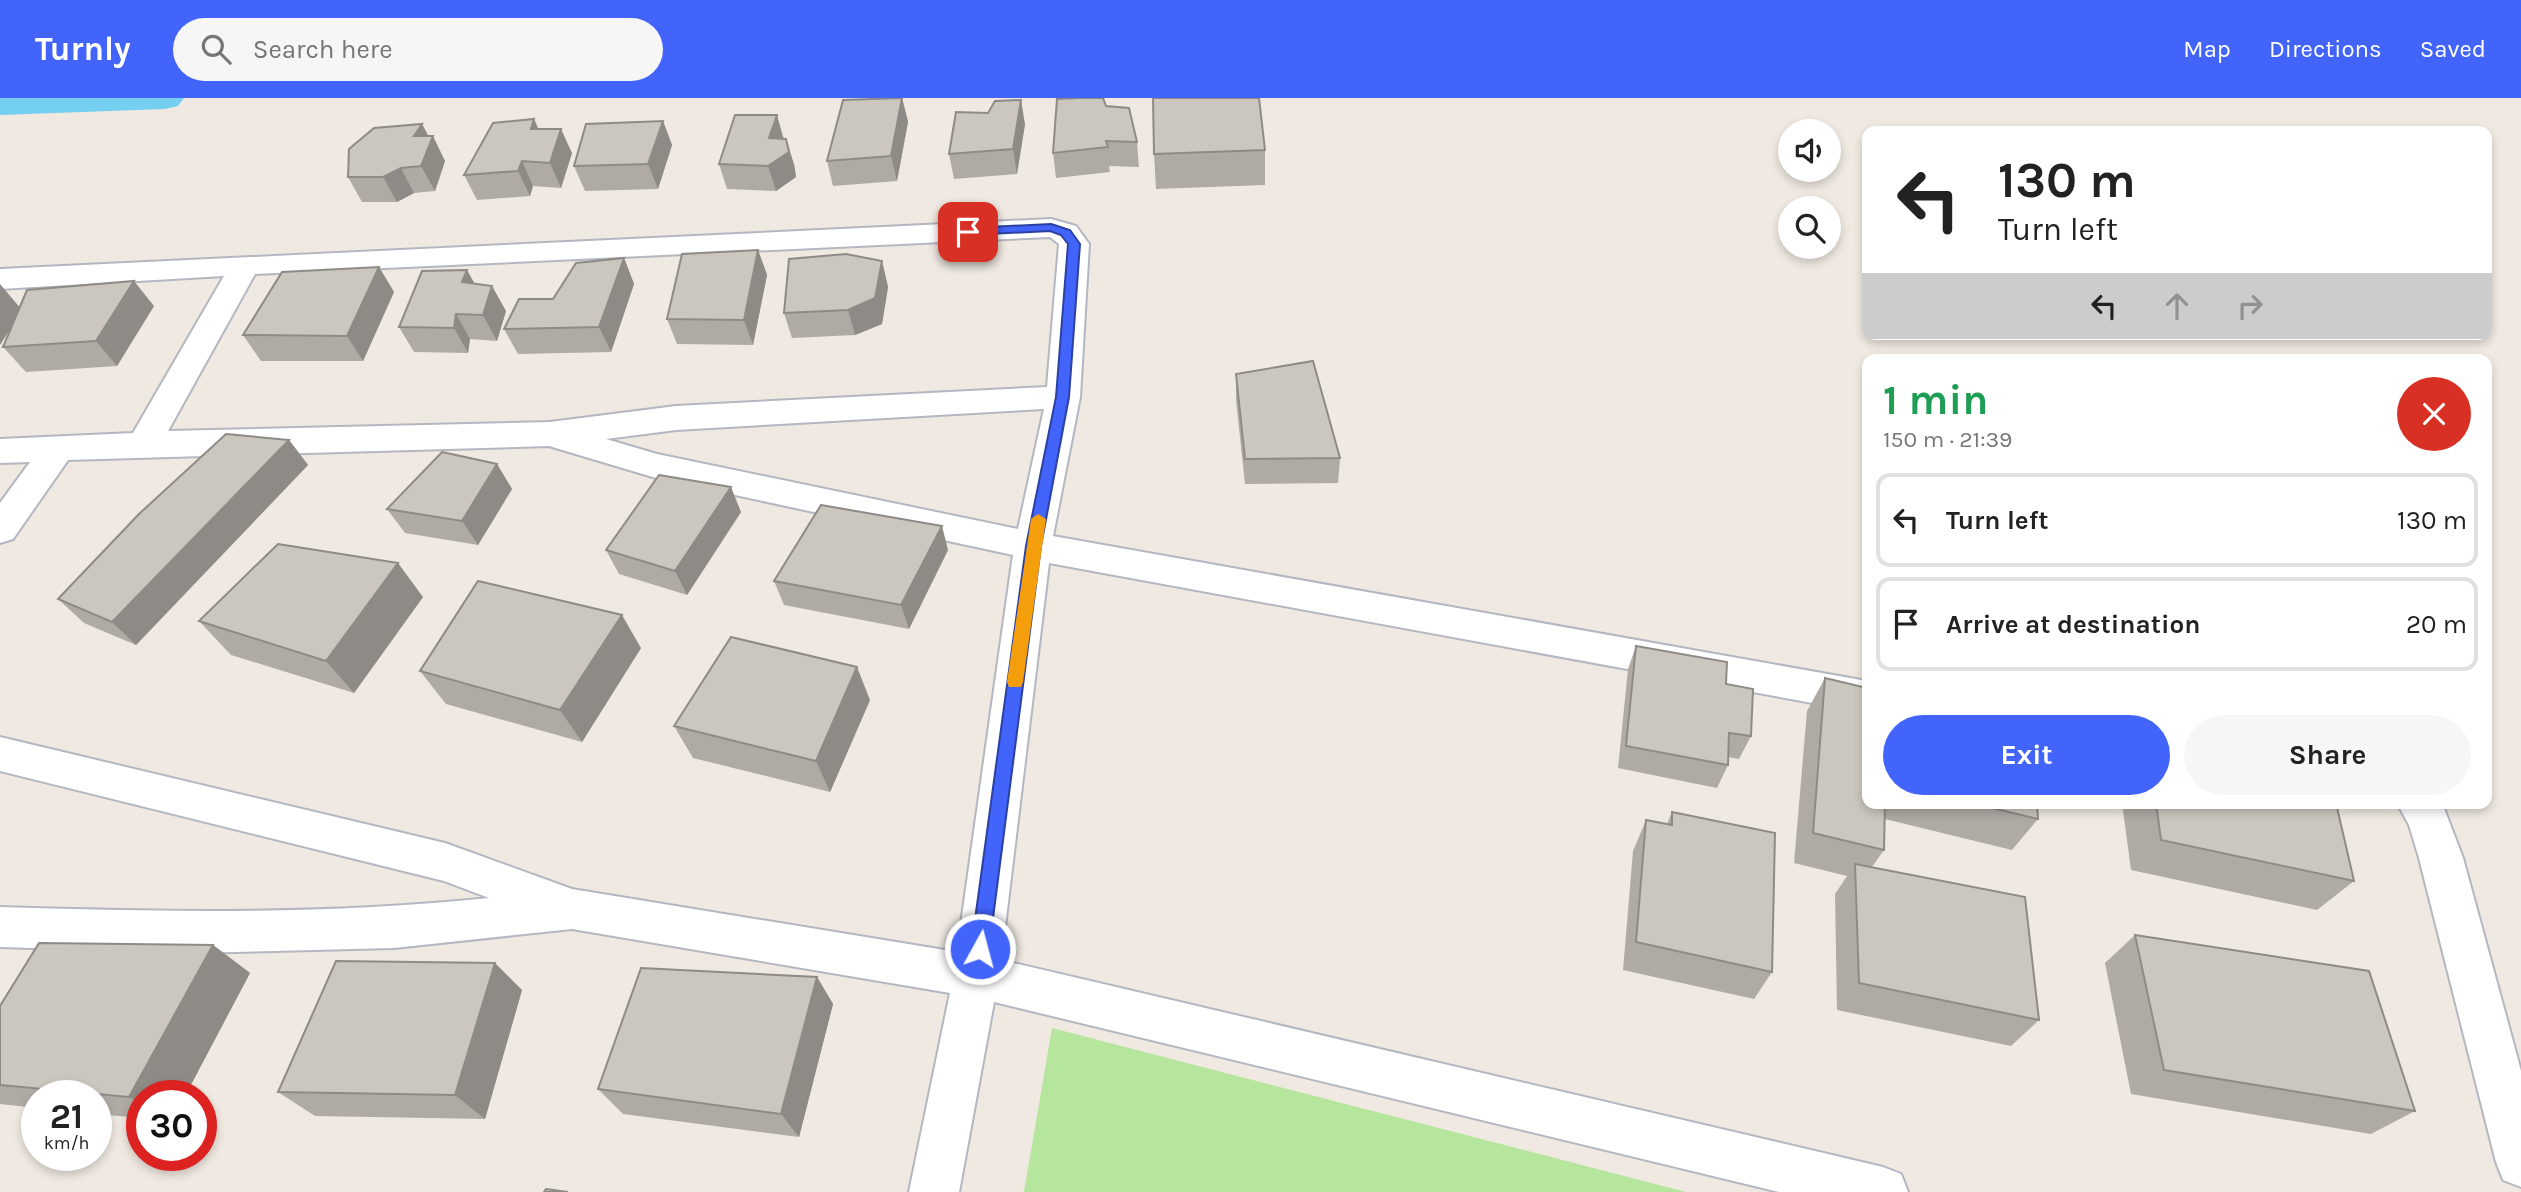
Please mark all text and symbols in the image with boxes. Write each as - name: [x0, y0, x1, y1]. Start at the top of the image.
- search box: [173, 18, 663, 81]
- text: Turnly: [35, 30, 131, 68]
- icon: search: [197, 30, 235, 68]
- text: Search here: [253, 34, 393, 65]
- text: Map: [2183, 35, 2231, 63]
- text: Directions: [2269, 35, 2382, 63]
- text: Saved: [2420, 35, 2486, 63]
- map controls: [1778, 119, 1841, 259]
- button: sound: [1778, 119, 1841, 182]
- text: 130 m: [1998, 152, 2136, 209]
- icon: left: [1883, 154, 1974, 245]
- button: search: [1778, 196, 1841, 259]
- pin: [938, 202, 998, 262]
- text: Turn left: [1998, 211, 2118, 248]
- icon: arrive: [949, 213, 987, 251]
- icon: left: [2085, 287, 2123, 325]
- icon: ahead: [2158, 287, 2196, 325]
- icon: right: [2231, 287, 2269, 325]
- text: 1 min: [1883, 375, 1988, 425]
- button: close: [2397, 377, 2471, 451]
- text: 150 m · 21:39: [1883, 426, 2012, 453]
- icon: left: [1887, 501, 1925, 539]
- text: Turn left: [1946, 505, 2048, 536]
- text: 130 m: [2397, 505, 2467, 536]
- icon: arrive: [1887, 605, 1925, 643]
- text: Arrive at destination: [1946, 609, 2200, 640]
- text: 20 m: [2406, 609, 2467, 640]
- button: Exit: [1883, 715, 2170, 795]
- button: Share: [2184, 715, 2471, 795]
- position arrow: [943, 912, 1017, 986]
- speed limit sign: 30: [126, 1080, 217, 1171]
- text: 21: [50, 1096, 83, 1137]
- text: km/h: [44, 1132, 89, 1154]

